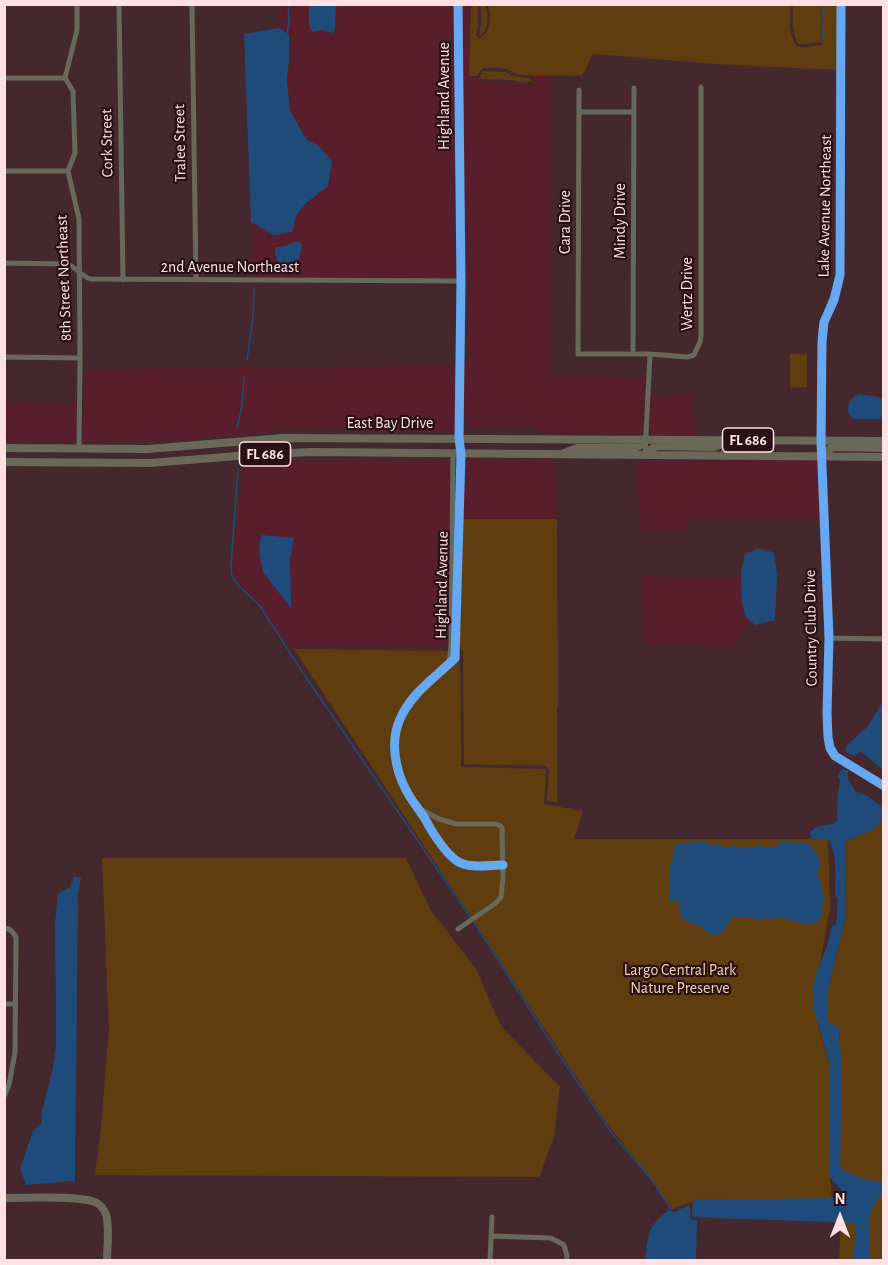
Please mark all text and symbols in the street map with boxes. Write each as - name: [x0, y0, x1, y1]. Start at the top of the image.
- street label: Highland Avenue: [434, 42, 454, 150]
- street label: Tralee Street: [170, 104, 190, 182]
- street label: Cork Street: [97, 109, 117, 177]
- street label: Lake Avenue Northeast: [814, 134, 836, 278]
- street label: Mindy Drive: [610, 183, 630, 259]
- street label: Cara Drive: [555, 190, 575, 254]
- street label: 8th Street Northeast: [52, 214, 76, 342]
- street label: 2nd Avenue Northeast: [161, 257, 299, 277]
- street label: Wertz Drive: [677, 257, 697, 331]
- street label: East Bay Drive: [347, 413, 433, 433]
- road number: FL 686: [722, 428, 774, 452]
- road number: FL 686: [240, 442, 290, 466]
- street label: Highland Avenue: [431, 531, 453, 639]
- street label: Country Club Drive: [800, 570, 822, 686]
- park label: Largo Central Park Nature Preserve: [624, 960, 736, 998]
- north arrow: [810, 1187, 870, 1247]
- text: N: [834, 1191, 846, 1207]

